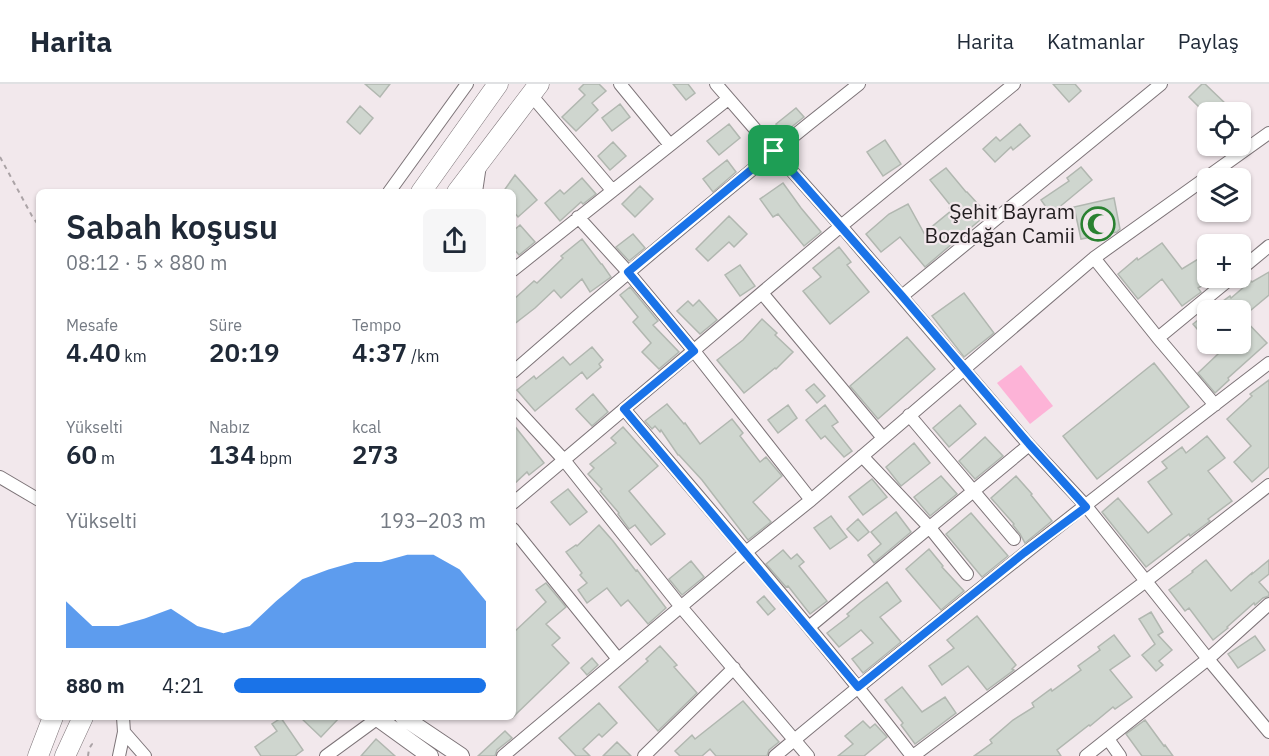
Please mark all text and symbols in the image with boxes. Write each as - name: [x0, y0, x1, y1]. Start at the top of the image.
- text: Harita: [30, 23, 112, 60]
- text: Harita: [956, 27, 1014, 55]
- text: Katmanlar: [1047, 27, 1145, 55]
- text: Paylaş: [1178, 27, 1239, 55]
- map controls: [1197, 102, 1251, 354]
- button: locate: [1197, 102, 1251, 156]
- pin: [748, 125, 799, 176]
- icon: arrive: [757, 134, 790, 167]
- button: layers: [1197, 168, 1251, 222]
- place label: Şehit Bayram Bozdağan Camii: [924, 197, 1075, 249]
- text: Sabah koşusu: [66, 205, 278, 248]
- mosque icon: Şehit Bayram Bozdağan Camii: [1080, 206, 1116, 242]
- button: share: [423, 209, 486, 272]
- button: +: [1197, 234, 1251, 288]
- text: 08:12 · 5 × 880 m: [66, 249, 227, 276]
- button: −: [1197, 300, 1251, 354]
- text: Mesafe: [66, 315, 118, 335]
- text: Süre: [209, 315, 242, 335]
- text: Tempo: [352, 315, 401, 335]
- text: 4.40: [66, 335, 121, 369]
- text: 20:19: [209, 335, 280, 369]
- text: 4:37: [352, 335, 407, 369]
- text: km: [121, 346, 147, 366]
- text: /km: [407, 346, 439, 366]
- text: Yükselti: [66, 417, 123, 437]
- text: Nabız: [209, 417, 250, 437]
- text: kcal: [352, 417, 381, 437]
- text: 60: [66, 437, 97, 471]
- text: 134: [209, 437, 256, 471]
- text: 273: [352, 437, 399, 471]
- text: m: [97, 448, 115, 468]
- text: bpm: [256, 448, 292, 468]
- text: Yükselti: [66, 507, 137, 534]
- text: 193–203 m: [380, 507, 486, 534]
- text: 880 m: [66, 672, 125, 699]
- text: 4:21: [162, 672, 204, 699]

